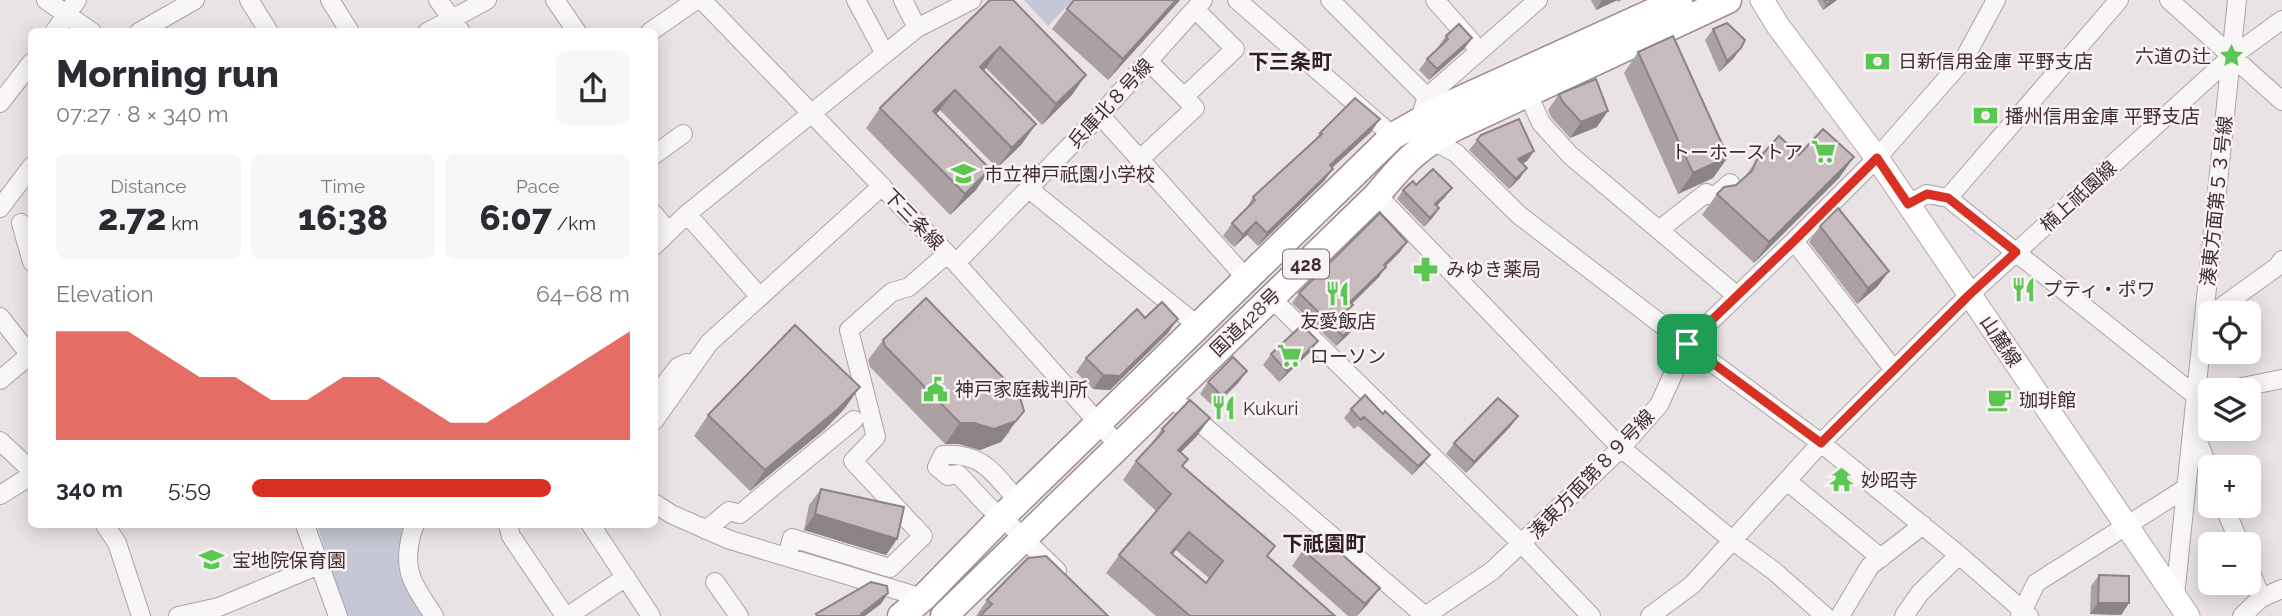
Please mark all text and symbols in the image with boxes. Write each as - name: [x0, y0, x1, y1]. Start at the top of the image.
- place icon: 六道の辻: [2217, 42, 2245, 70]
- place label: 六道の辻: [2135, 45, 2211, 67]
- bank icon: 日新信用金庫 平野支店: [1864, 47, 1892, 75]
- district label: 下三条町: [1248, 49, 1332, 74]
- place label: 日新信用金庫 平野支店: [1898, 50, 2093, 72]
- text: Morning run: [56, 51, 279, 96]
- button: share: [556, 51, 630, 125]
- street label: 兵庫北８号線: [1063, 54, 1157, 152]
- text: 07:27 · 8 × 340 m: [56, 100, 229, 127]
- bank icon: 播州信用金庫 平野支店: [1971, 102, 1999, 130]
- place label: 播州信用金庫 平野支店: [2005, 105, 2200, 127]
- street label: 湊東方面第５３号線: [2196, 115, 2236, 287]
- supermarket icon: トーホーストア: [1809, 138, 1837, 166]
- place label: トーホーストア: [1671, 141, 1803, 163]
- street label: 楠上祇園線: [2035, 156, 2121, 236]
- school or university icon: 市立神戸祇園小学校: [950, 160, 978, 188]
- place label: 市立神戸祇園小学校: [984, 163, 1155, 185]
- text: Distance: [110, 175, 186, 197]
- text: Time: [321, 175, 365, 197]
- text: Pace: [516, 175, 559, 197]
- street label: 下三条線: [880, 184, 948, 254]
- text: 2.72: [98, 197, 166, 238]
- text: 16:38: [298, 197, 388, 238]
- text: 6:07: [479, 197, 552, 238]
- text: km: [166, 212, 199, 234]
- text: /km: [552, 212, 596, 234]
- road number: 428: [1283, 250, 1329, 278]
- pharmacy icon: みゆき薬局: [1412, 255, 1440, 283]
- place label: みゆき薬局: [1446, 258, 1541, 280]
- restaurant icon: プティ・ポワ: [2009, 275, 2037, 303]
- place label: プティ・ポワ: [2043, 278, 2156, 300]
- restaurant icon: 友愛飯店: [1324, 279, 1352, 307]
- text: Elevation: [56, 280, 154, 307]
- text: 64–68 m: [536, 280, 630, 307]
- street label: 国道428号: [1206, 283, 1284, 361]
- map controls: [2198, 301, 2261, 595]
- button: locate: [2198, 301, 2261, 364]
- place label: 友愛飯店: [1300, 310, 1376, 332]
- street label: 山麓線: [1976, 311, 2026, 371]
- pin: [1657, 314, 1717, 374]
- icon: arrive: [1668, 325, 1706, 363]
- supermarket icon: ローソン: [1276, 342, 1304, 370]
- place label: ローソン: [1310, 345, 1386, 367]
- public building icon: 神戸家庭裁判所: [921, 375, 949, 403]
- place label: 神戸家庭裁判所: [955, 378, 1088, 400]
- button: layers: [2198, 378, 2261, 441]
- cafe icon: 珈琲館: [1985, 386, 2013, 414]
- place label: 珈琲館: [2019, 389, 2076, 411]
- restaurant icon: Kukuri: [1209, 394, 1237, 422]
- place label: Kukuri: [1243, 397, 1298, 419]
- street label: 湊東方面第８９号線: [1524, 405, 1658, 543]
- button: +: [2198, 455, 2261, 518]
- temple icon: 妙昭寺: [1827, 466, 1855, 494]
- place label: 妙昭寺: [1861, 469, 1918, 491]
- text: 340 m: [56, 475, 123, 502]
- text: 5:59: [168, 475, 211, 502]
- district label: 下祇園町: [1282, 531, 1366, 556]
- button: −: [2198, 532, 2261, 595]
- school or university icon: 宝地院保育園: [198, 546, 226, 574]
- place label: 宝地院保育園: [232, 549, 346, 571]

